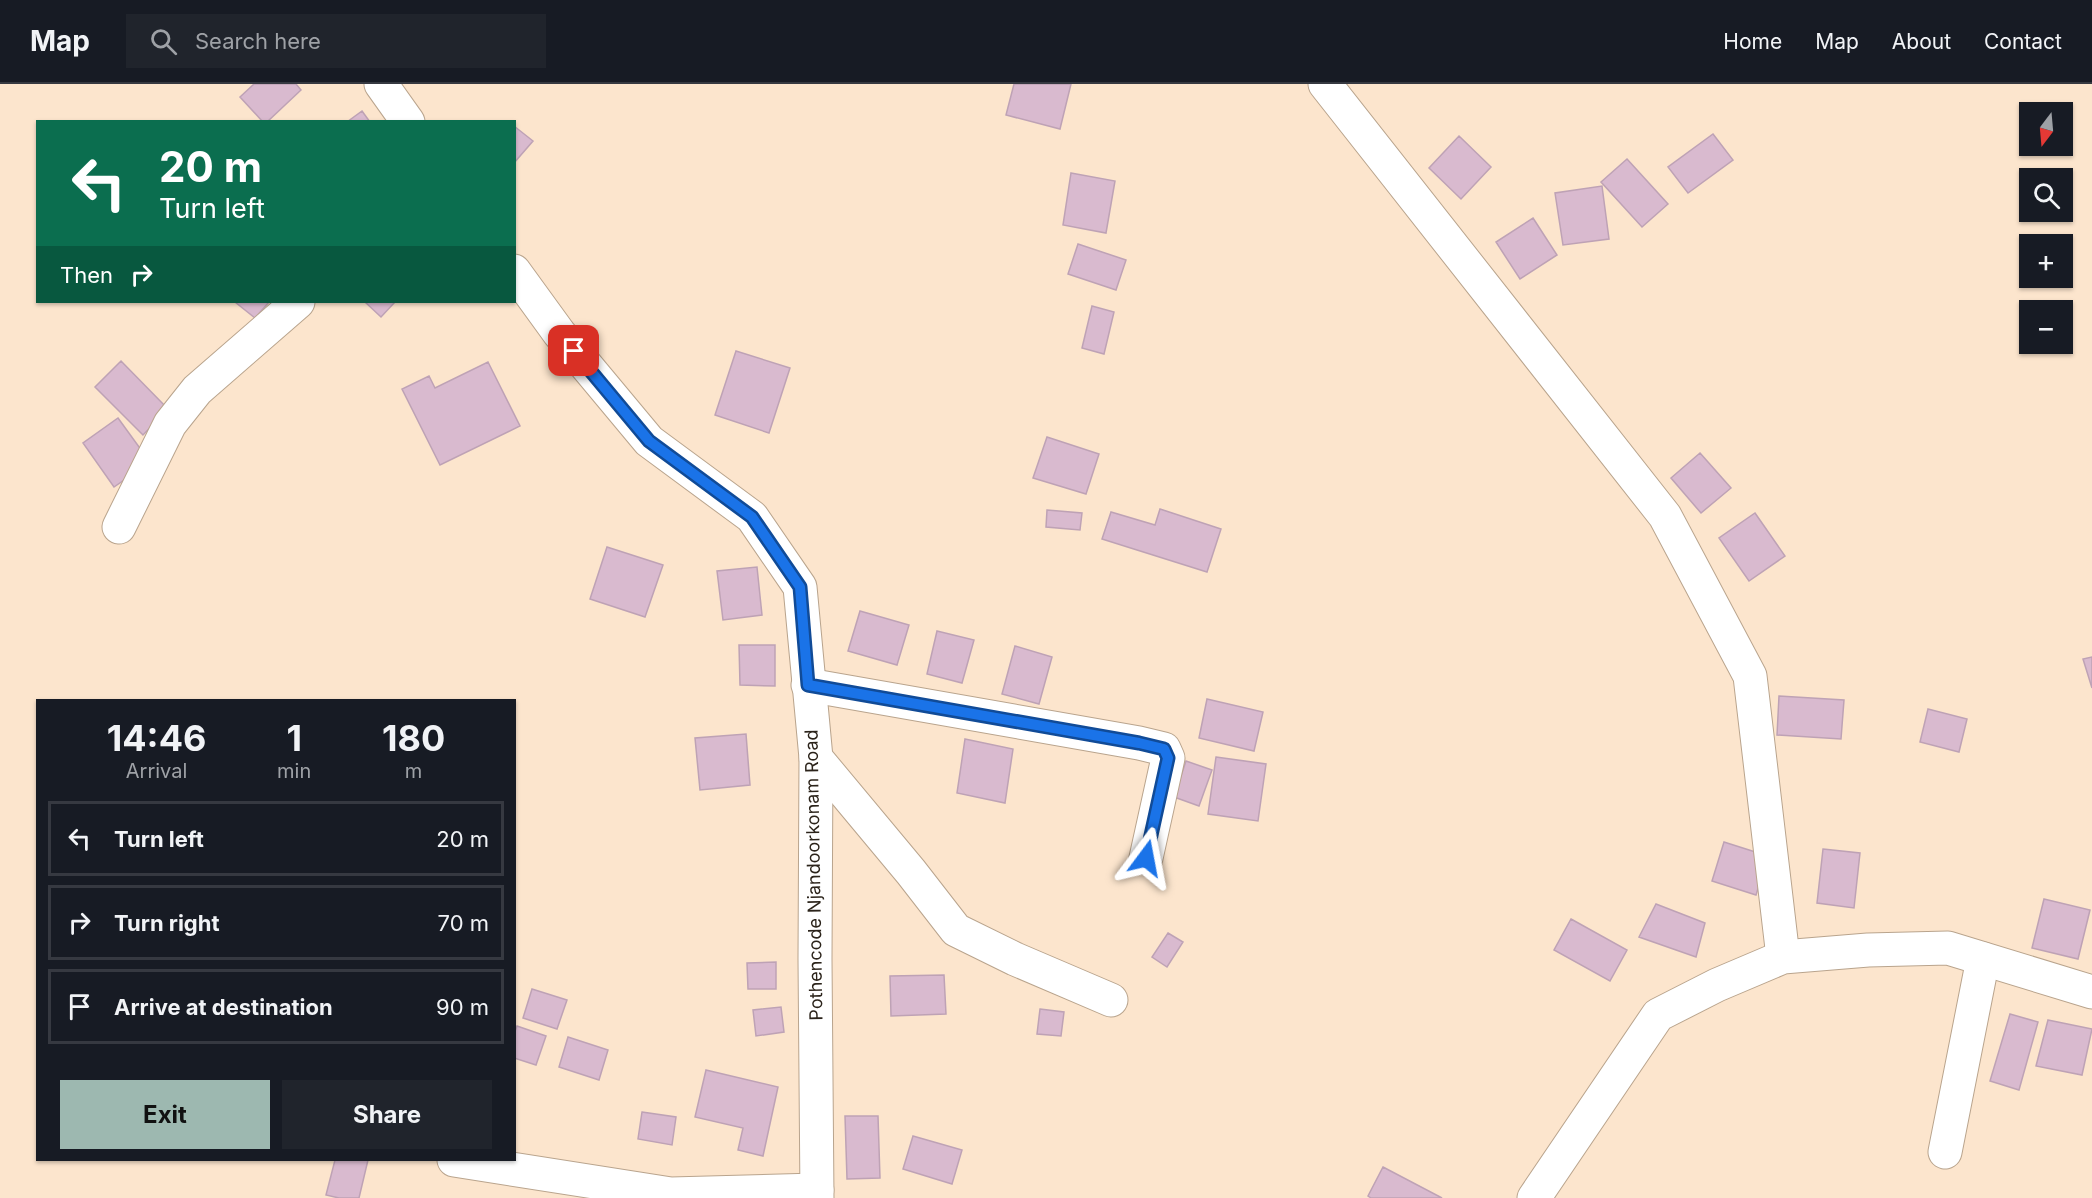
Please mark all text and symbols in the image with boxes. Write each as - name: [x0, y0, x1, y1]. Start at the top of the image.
- search box: [126, 14, 546, 68]
- text: Map: [30, 24, 90, 58]
- icon: search: [147, 25, 180, 58]
- text: Search here: [195, 28, 321, 54]
- text: Home: [1723, 29, 1782, 54]
- text: Map: [1815, 29, 1859, 54]
- text: About: [1892, 29, 1951, 54]
- text: Contact: [1984, 29, 2062, 54]
- north arrow: [2019, 102, 2073, 156]
- map controls: [2019, 102, 2073, 354]
- text: 20 m: [159, 141, 262, 192]
- icon: left: [60, 144, 138, 222]
- button: search: [2019, 168, 2073, 222]
- text: Turn left: [159, 192, 265, 225]
- button: +: [2019, 234, 2073, 288]
- icon: right: [125, 258, 158, 291]
- text: Then: [60, 262, 113, 288]
- button: −: [2019, 300, 2073, 354]
- pin: [548, 325, 599, 376]
- icon: arrive: [557, 334, 590, 367]
- text: 14:46: [107, 716, 206, 760]
- text: 1: [286, 716, 302, 760]
- text: 180: [382, 716, 445, 760]
- street label: Pothencode Njandoorkonam Road: [800, 729, 827, 1021]
- text: Arrival: [126, 759, 187, 783]
- text: min: [277, 759, 311, 783]
- text: m: [405, 759, 422, 783]
- icon: left: [63, 822, 96, 855]
- text: Turn left: [114, 826, 204, 852]
- text: 20 m: [436, 826, 489, 852]
- position arrow: [1114, 826, 1178, 890]
- icon: right: [63, 906, 96, 939]
- text: Turn right: [114, 910, 220, 936]
- text: 70 m: [438, 910, 489, 936]
- icon: arrive: [63, 990, 96, 1023]
- text: Arrive at destination: [114, 994, 333, 1020]
- text: 90 m: [436, 994, 489, 1020]
- button: Exit: [60, 1080, 270, 1149]
- button: Share: [282, 1080, 492, 1149]

